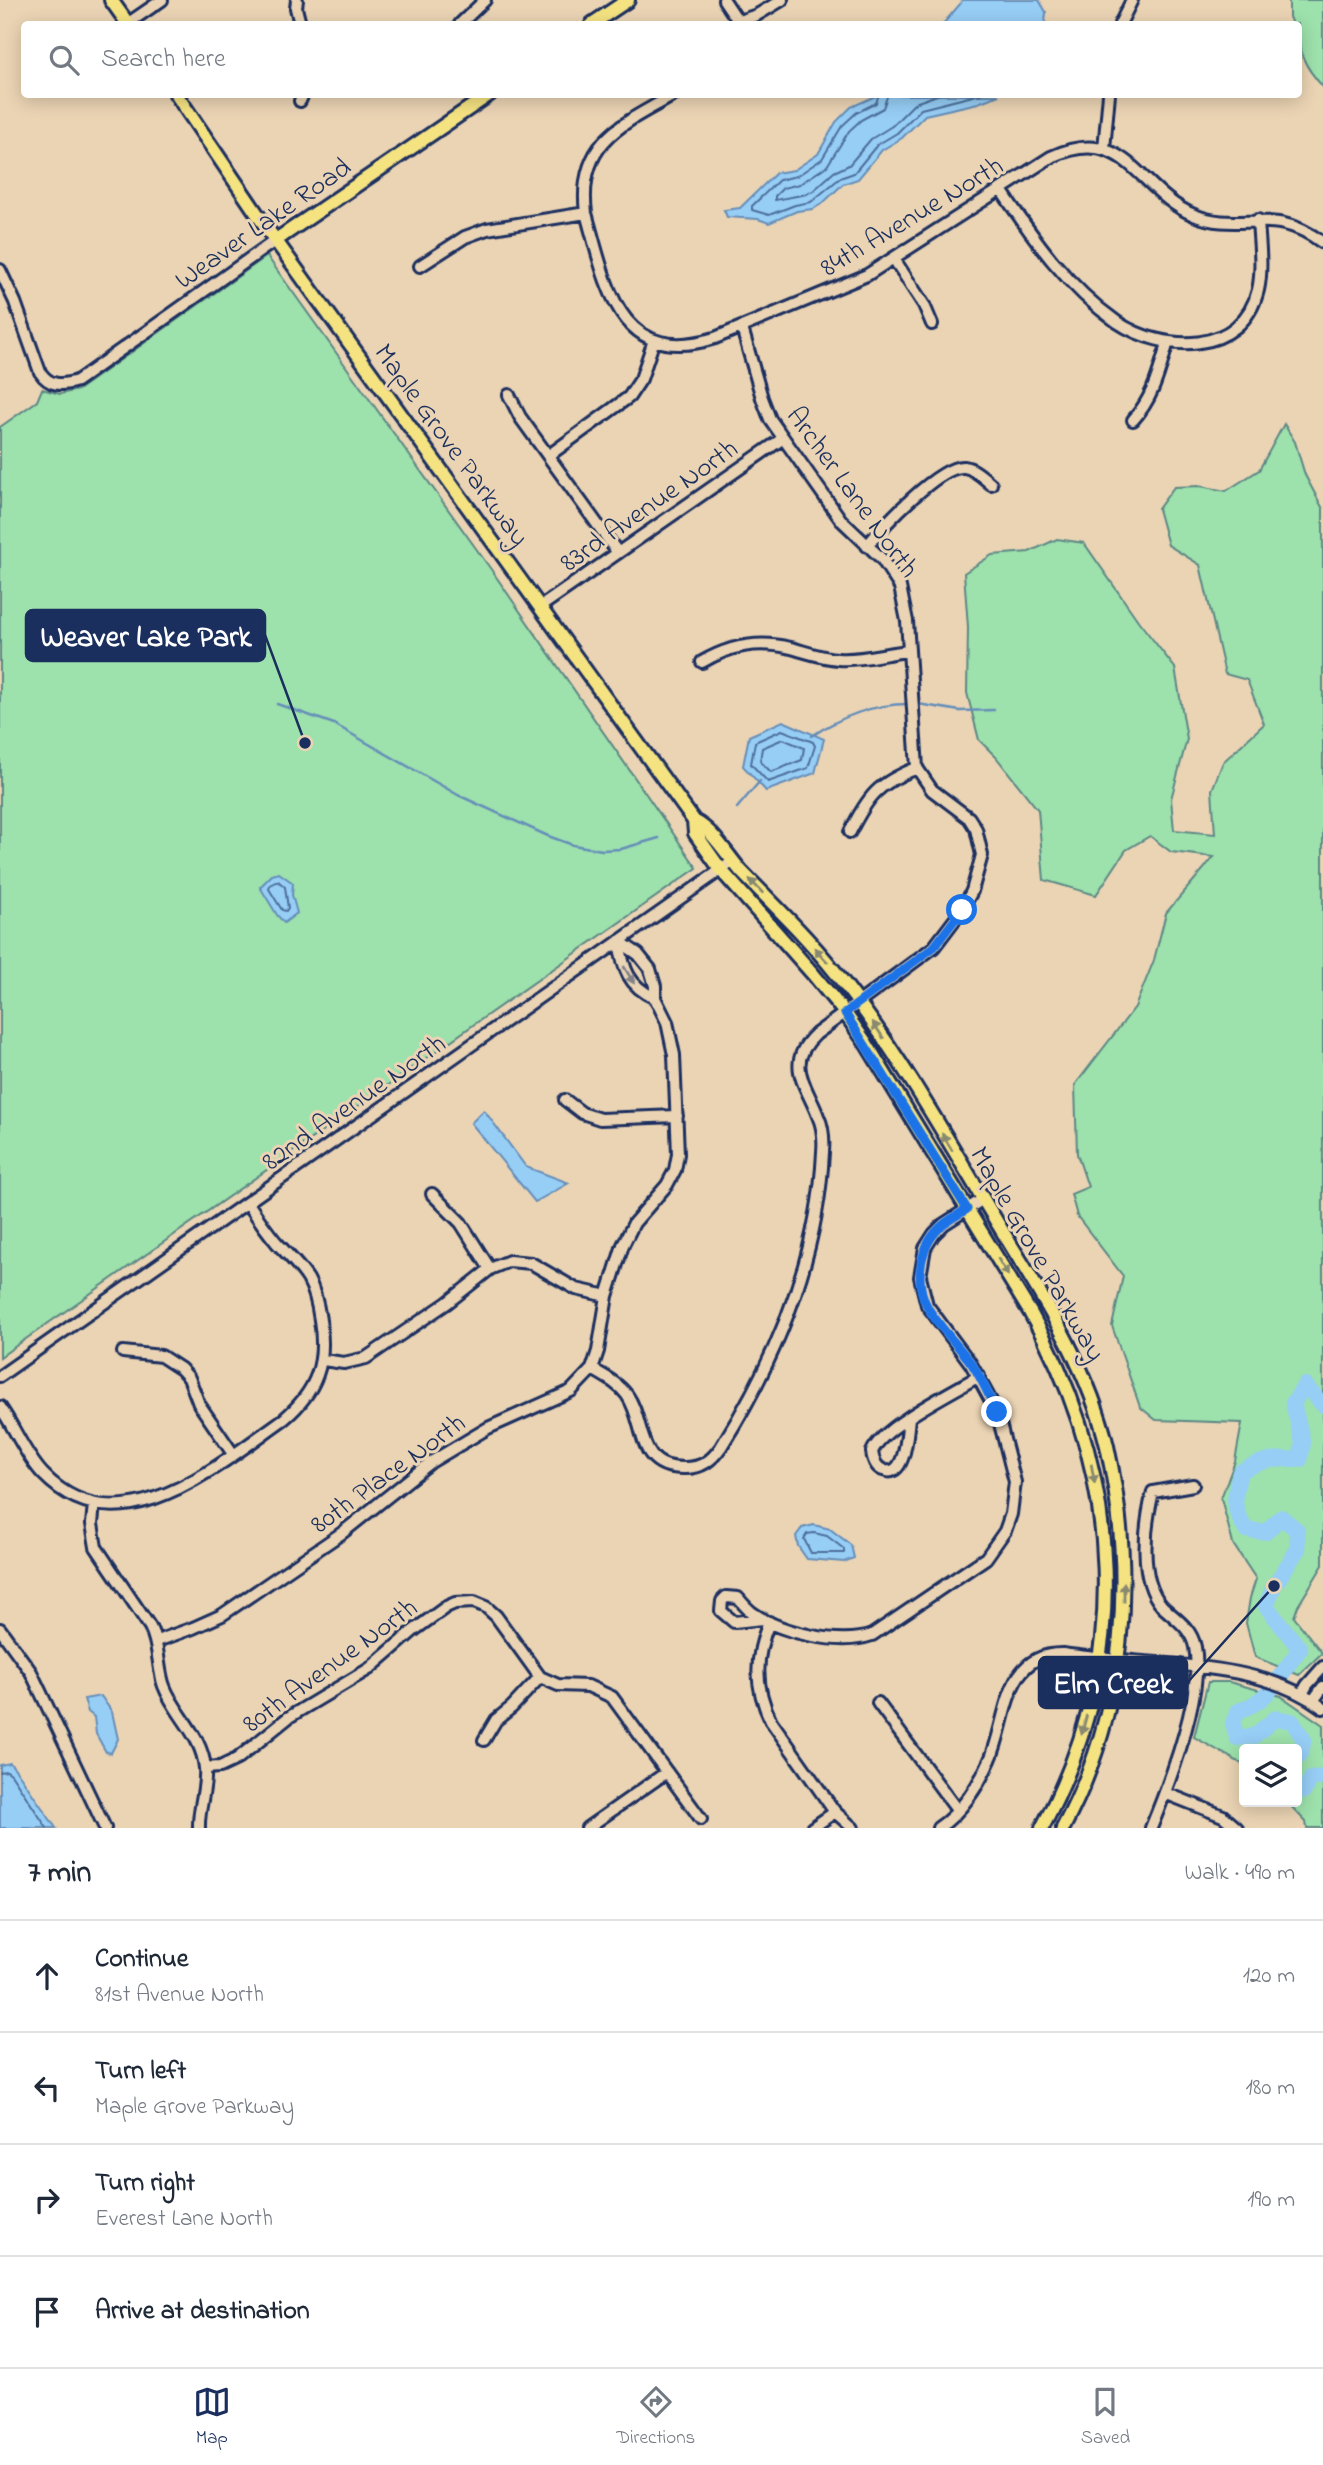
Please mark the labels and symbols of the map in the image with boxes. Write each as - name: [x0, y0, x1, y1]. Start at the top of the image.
- street label: 84th Avenue North: [813, 147, 1012, 289]
- street label: Weaver Lake Road: [167, 148, 361, 301]
- street label: Maple Grove Parkway: [362, 336, 538, 556]
- street label: Archer Lane North: [775, 399, 928, 587]
- street label: 83rd Avenue North: [553, 430, 747, 584]
- callout: Weaver Lake Park: [26, 610, 265, 661]
- text: Weaver Lake Park: [40, 617, 252, 661]
- one-way arrow: [748, 878, 764, 895]
- route start: [946, 894, 977, 925]
- one-way arrow: [813, 946, 829, 964]
- one-way arrow: [622, 965, 635, 985]
- one-way arrow: [872, 1020, 885, 1040]
- street label: 82nd Avenue North: [255, 1025, 455, 1183]
- one-way arrow: [941, 1132, 953, 1151]
- street label: Maple Grove Parkway: [958, 1140, 1114, 1370]
- one-way arrow: [996, 1258, 1009, 1277]
- route end: [981, 1396, 1012, 1427]
- street label: 80th Place North: [303, 1404, 475, 1545]
- one-way arrow: [1088, 1463, 1099, 1485]
- one-way arrow: [1118, 1581, 1130, 1603]
- street label: 80th Avenue North: [235, 1589, 427, 1745]
- callout: Elm Creek: [1039, 1657, 1187, 1708]
- text: Elm Creek: [1053, 1664, 1174, 1708]
- one-way arrow: [1078, 1714, 1089, 1736]

